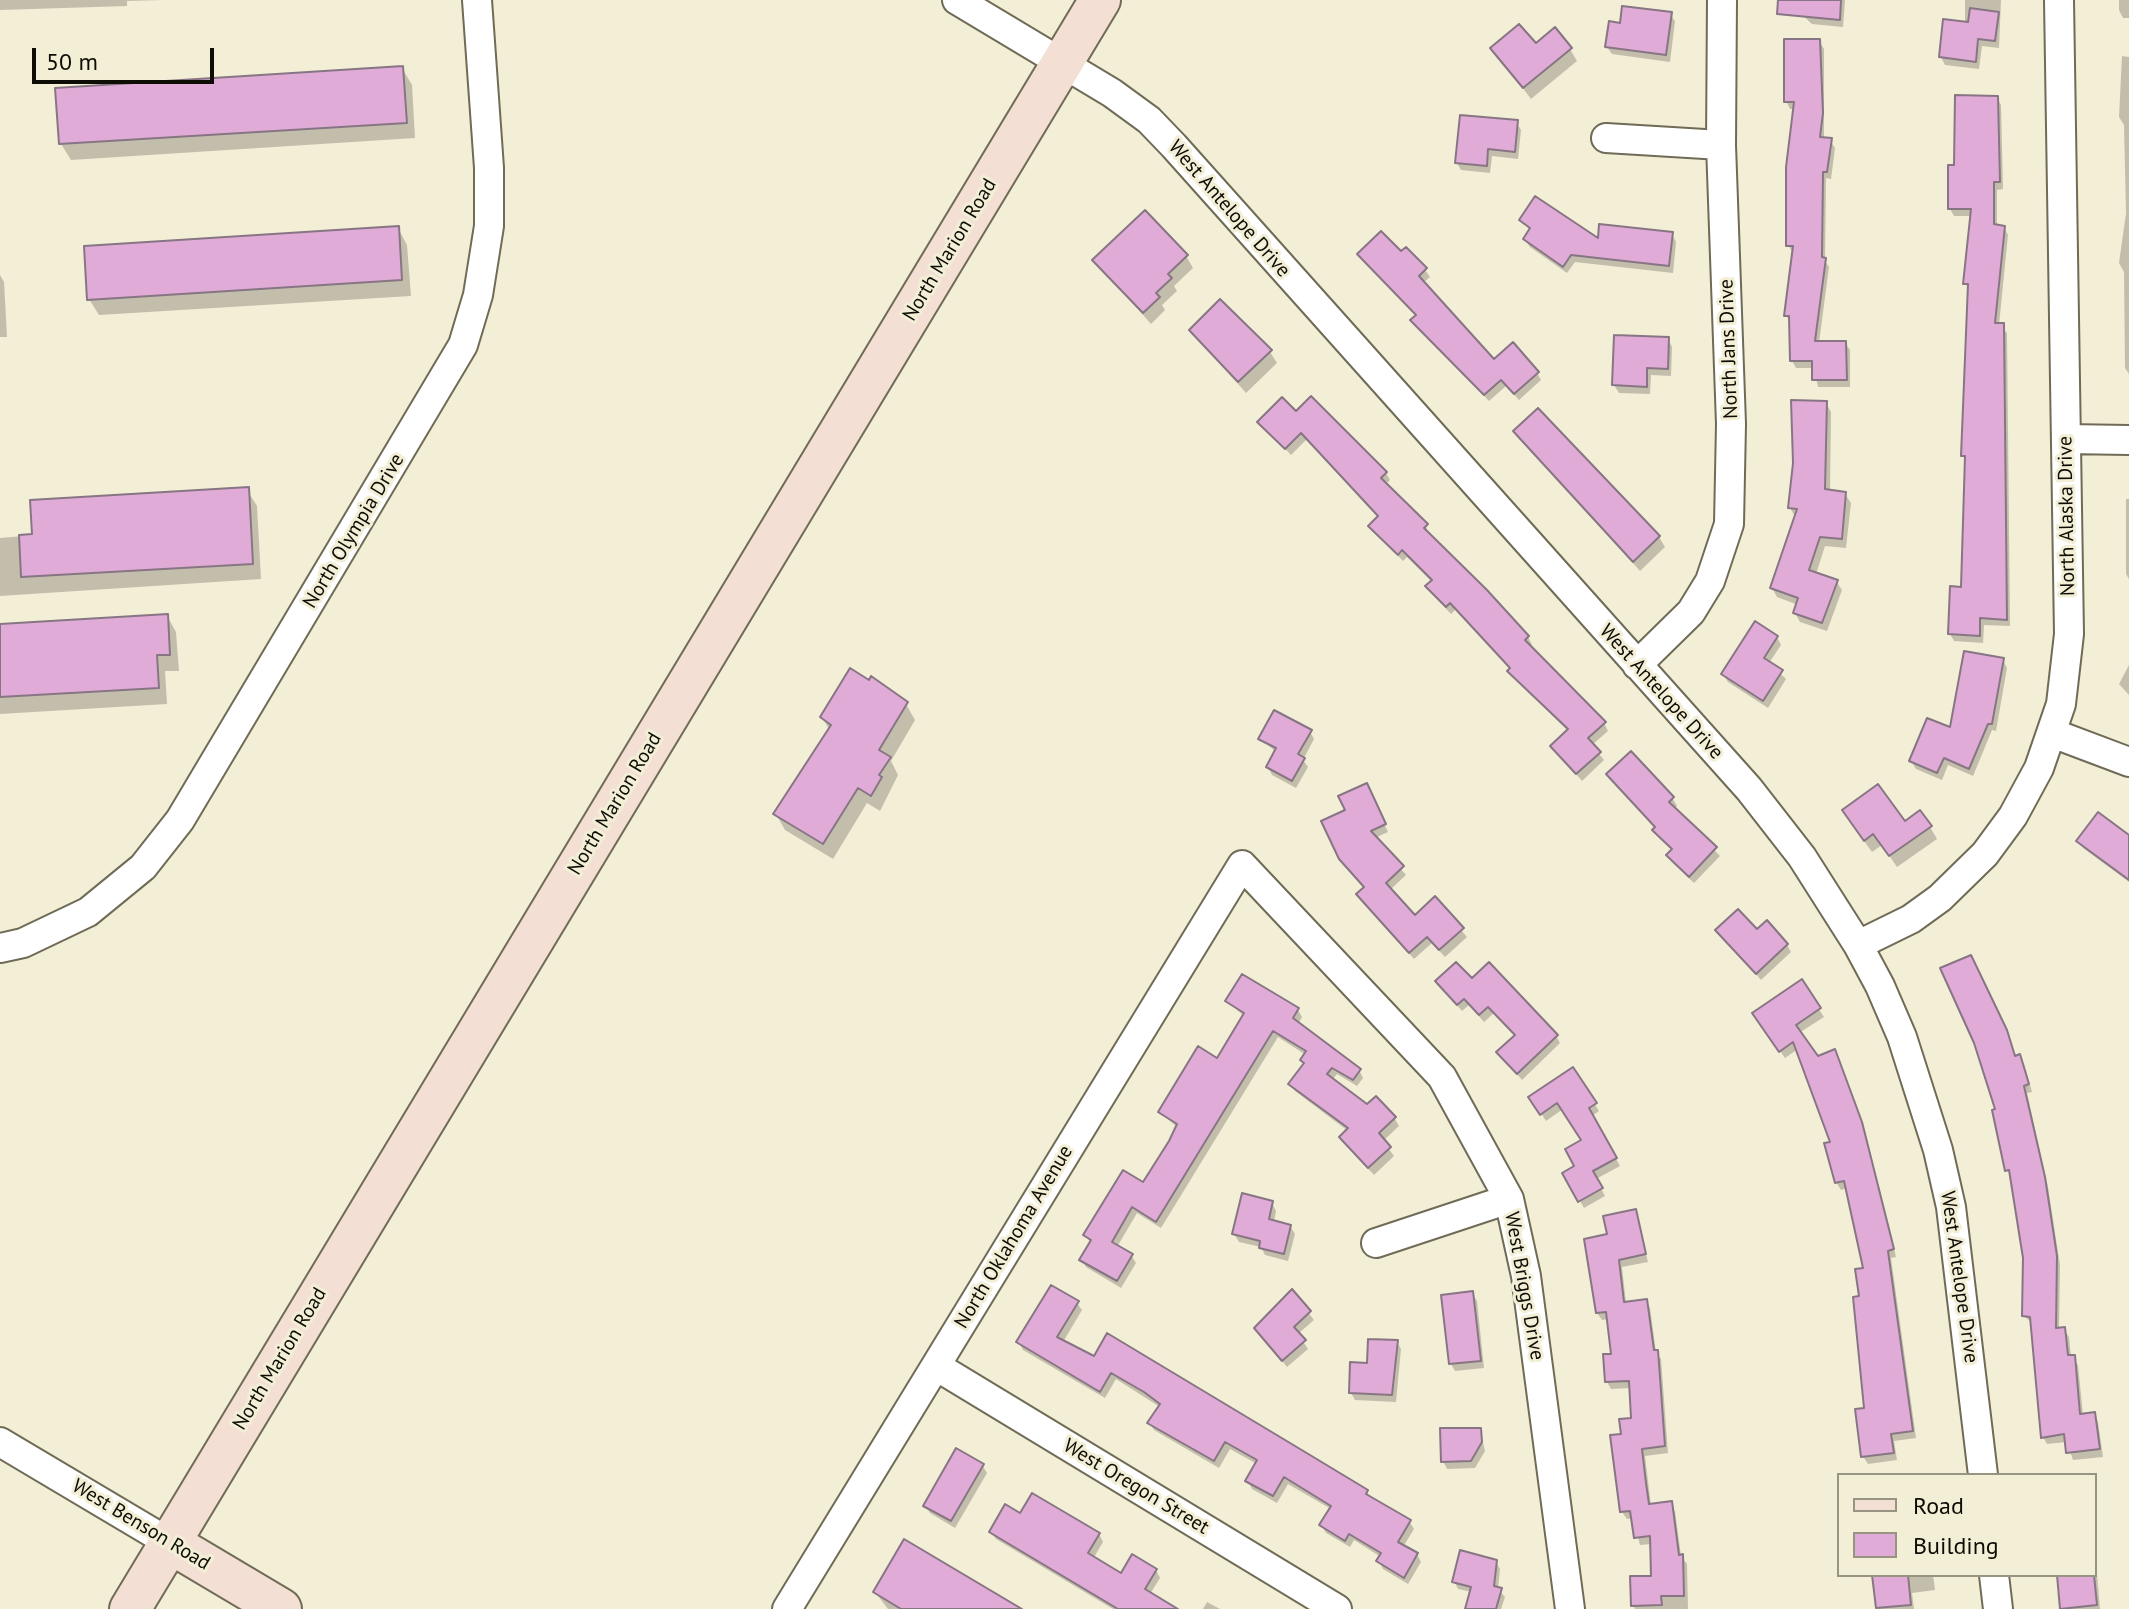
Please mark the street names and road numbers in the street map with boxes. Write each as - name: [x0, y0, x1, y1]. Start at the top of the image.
- street label: West Antelope Drive: [1163, 136, 1295, 282]
- street label: North Marion Road: [898, 174, 1002, 326]
- street label: North Jans Drive: [1715, 279, 1743, 419]
- street label: North Alaska Drive: [2054, 436, 2080, 596]
- street label: North Olympia Drive: [298, 449, 410, 613]
- street label: West Antelope Drive: [1594, 620, 1728, 764]
- street label: North Marion Road: [563, 728, 667, 880]
- street label: North Oklahoma Avenue: [950, 1141, 1078, 1333]
- street label: West Antelope Drive: [1935, 1189, 1983, 1365]
- street label: West Briggs Drive: [1499, 1210, 1549, 1362]
- street label: North Marion Road: [228, 1283, 332, 1435]
- street label: West Oregon Street: [1059, 1434, 1213, 1540]
- street label: West Benson Road: [68, 1474, 214, 1576]

